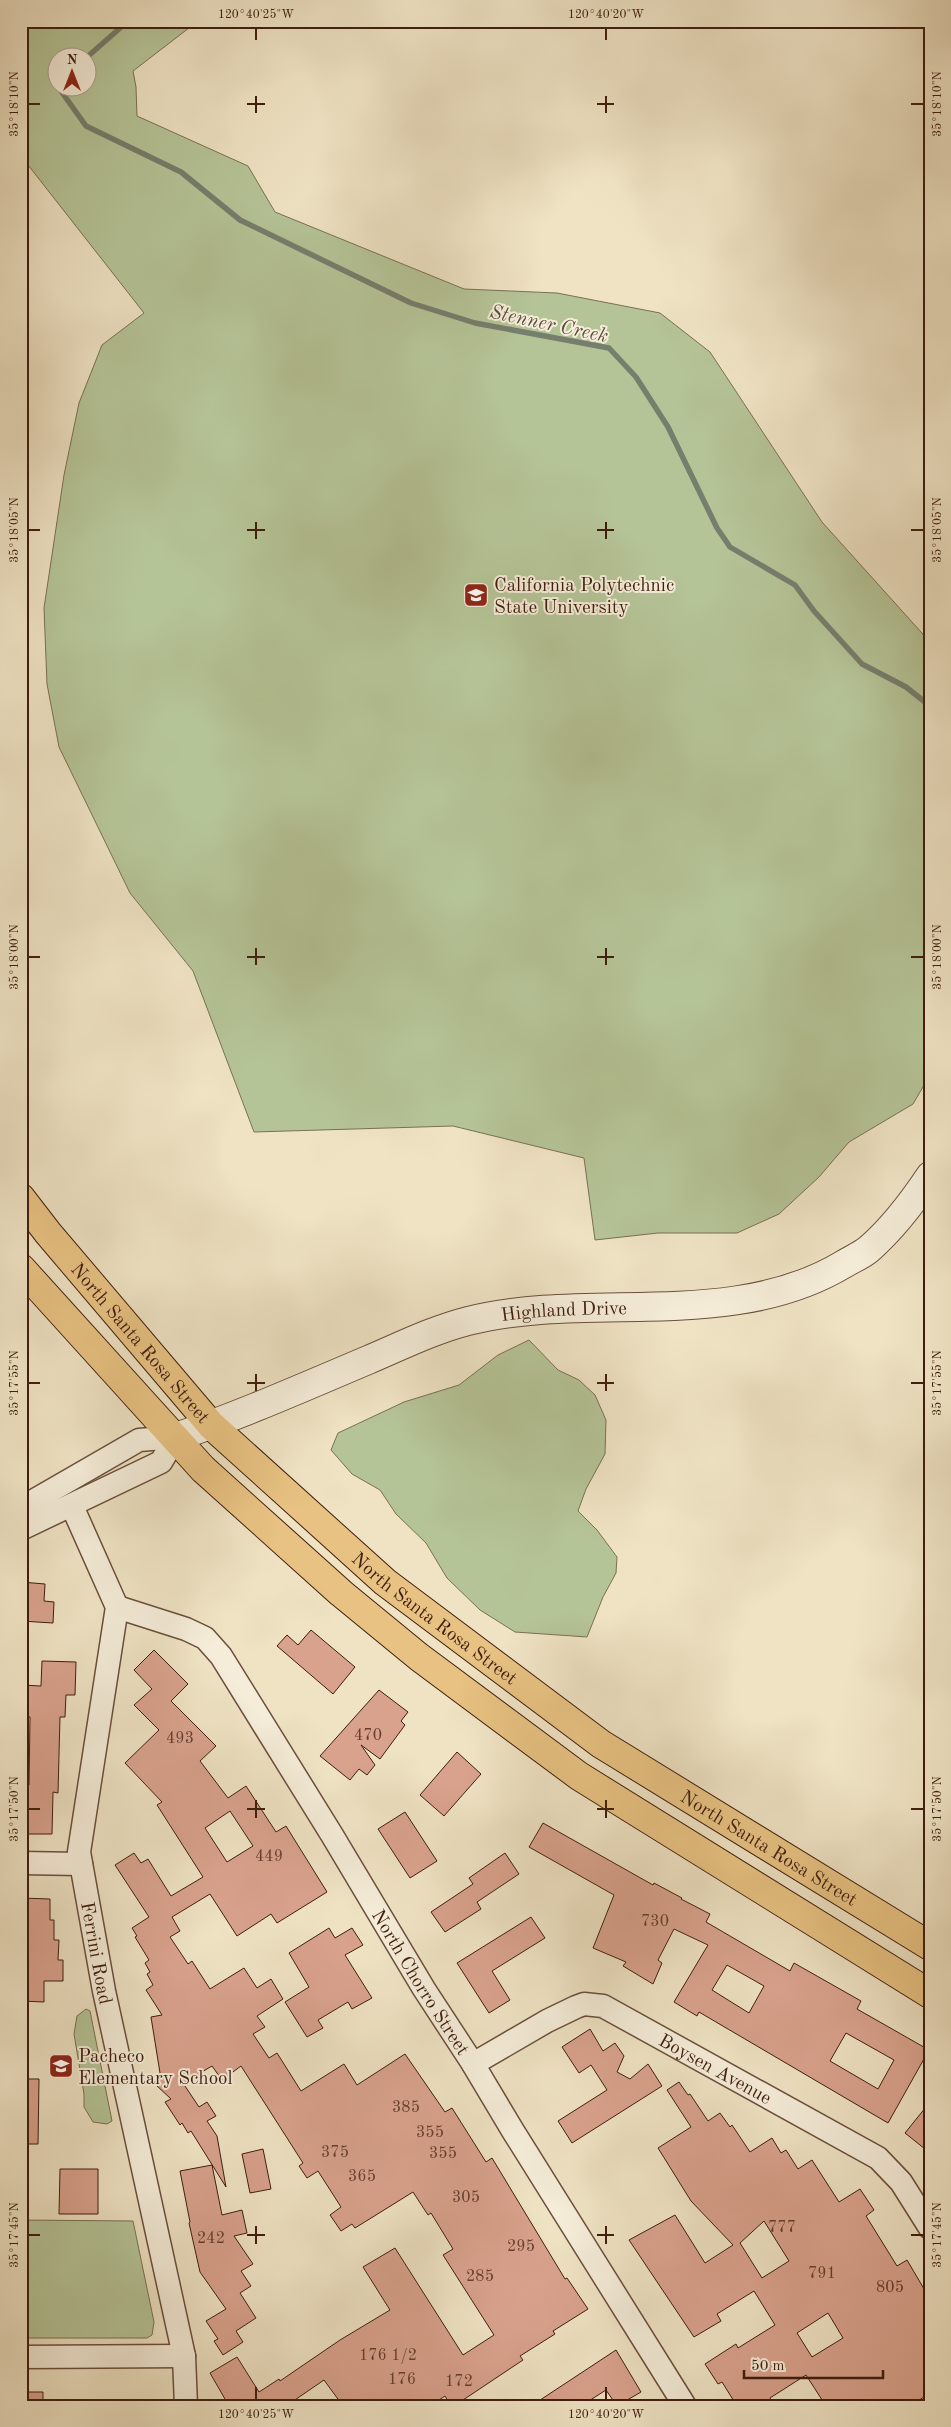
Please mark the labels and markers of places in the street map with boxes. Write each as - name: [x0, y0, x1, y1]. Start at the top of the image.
- place label: California Polytechnic State University: [494, 577, 674, 618]
- school or university icon: California Polytechnic State University: [463, 582, 489, 608]
- place label: Pacheco Elementary School: [78, 2048, 233, 2089]
- school or university icon: Pacheco Elementary School: [48, 2053, 74, 2079]

